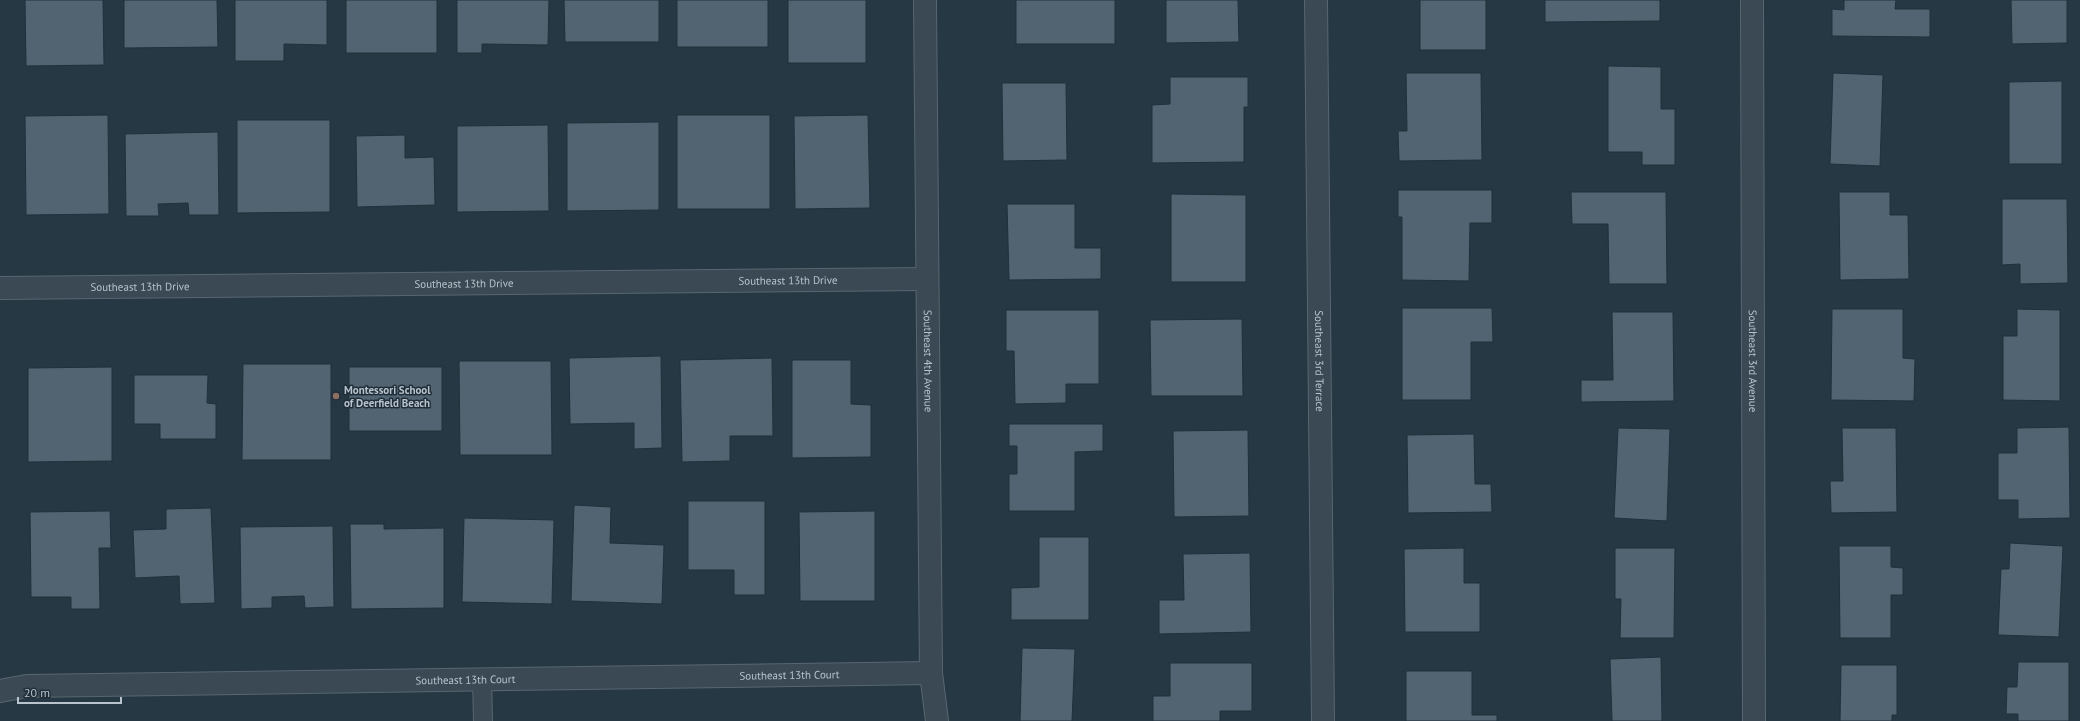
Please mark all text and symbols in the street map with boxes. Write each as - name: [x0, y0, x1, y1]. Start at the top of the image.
- street label: Southeast 13th Drive: [738, 273, 838, 288]
- street label: Southeast 13th Drive: [414, 276, 514, 291]
- street label: Southeast 13th Drive: [90, 279, 190, 294]
- street label: Southeast 4th Avenue: [921, 310, 936, 413]
- street label: Southeast 3rd Terrace: [1312, 310, 1327, 412]
- street label: Southeast 3rd Avenue: [1746, 310, 1760, 413]
- place label: Montessori School of Deerfield Beach: [344, 383, 431, 410]
- marker: Montessori School of Deerfield Beach: [331, 391, 341, 401]
- street label: Southeast 13th Court: [739, 667, 840, 683]
- street label: Southeast 13th Court: [415, 672, 516, 687]
- scale bar: [18, 679, 121, 705]
- text: 20 m: [24, 685, 50, 700]

